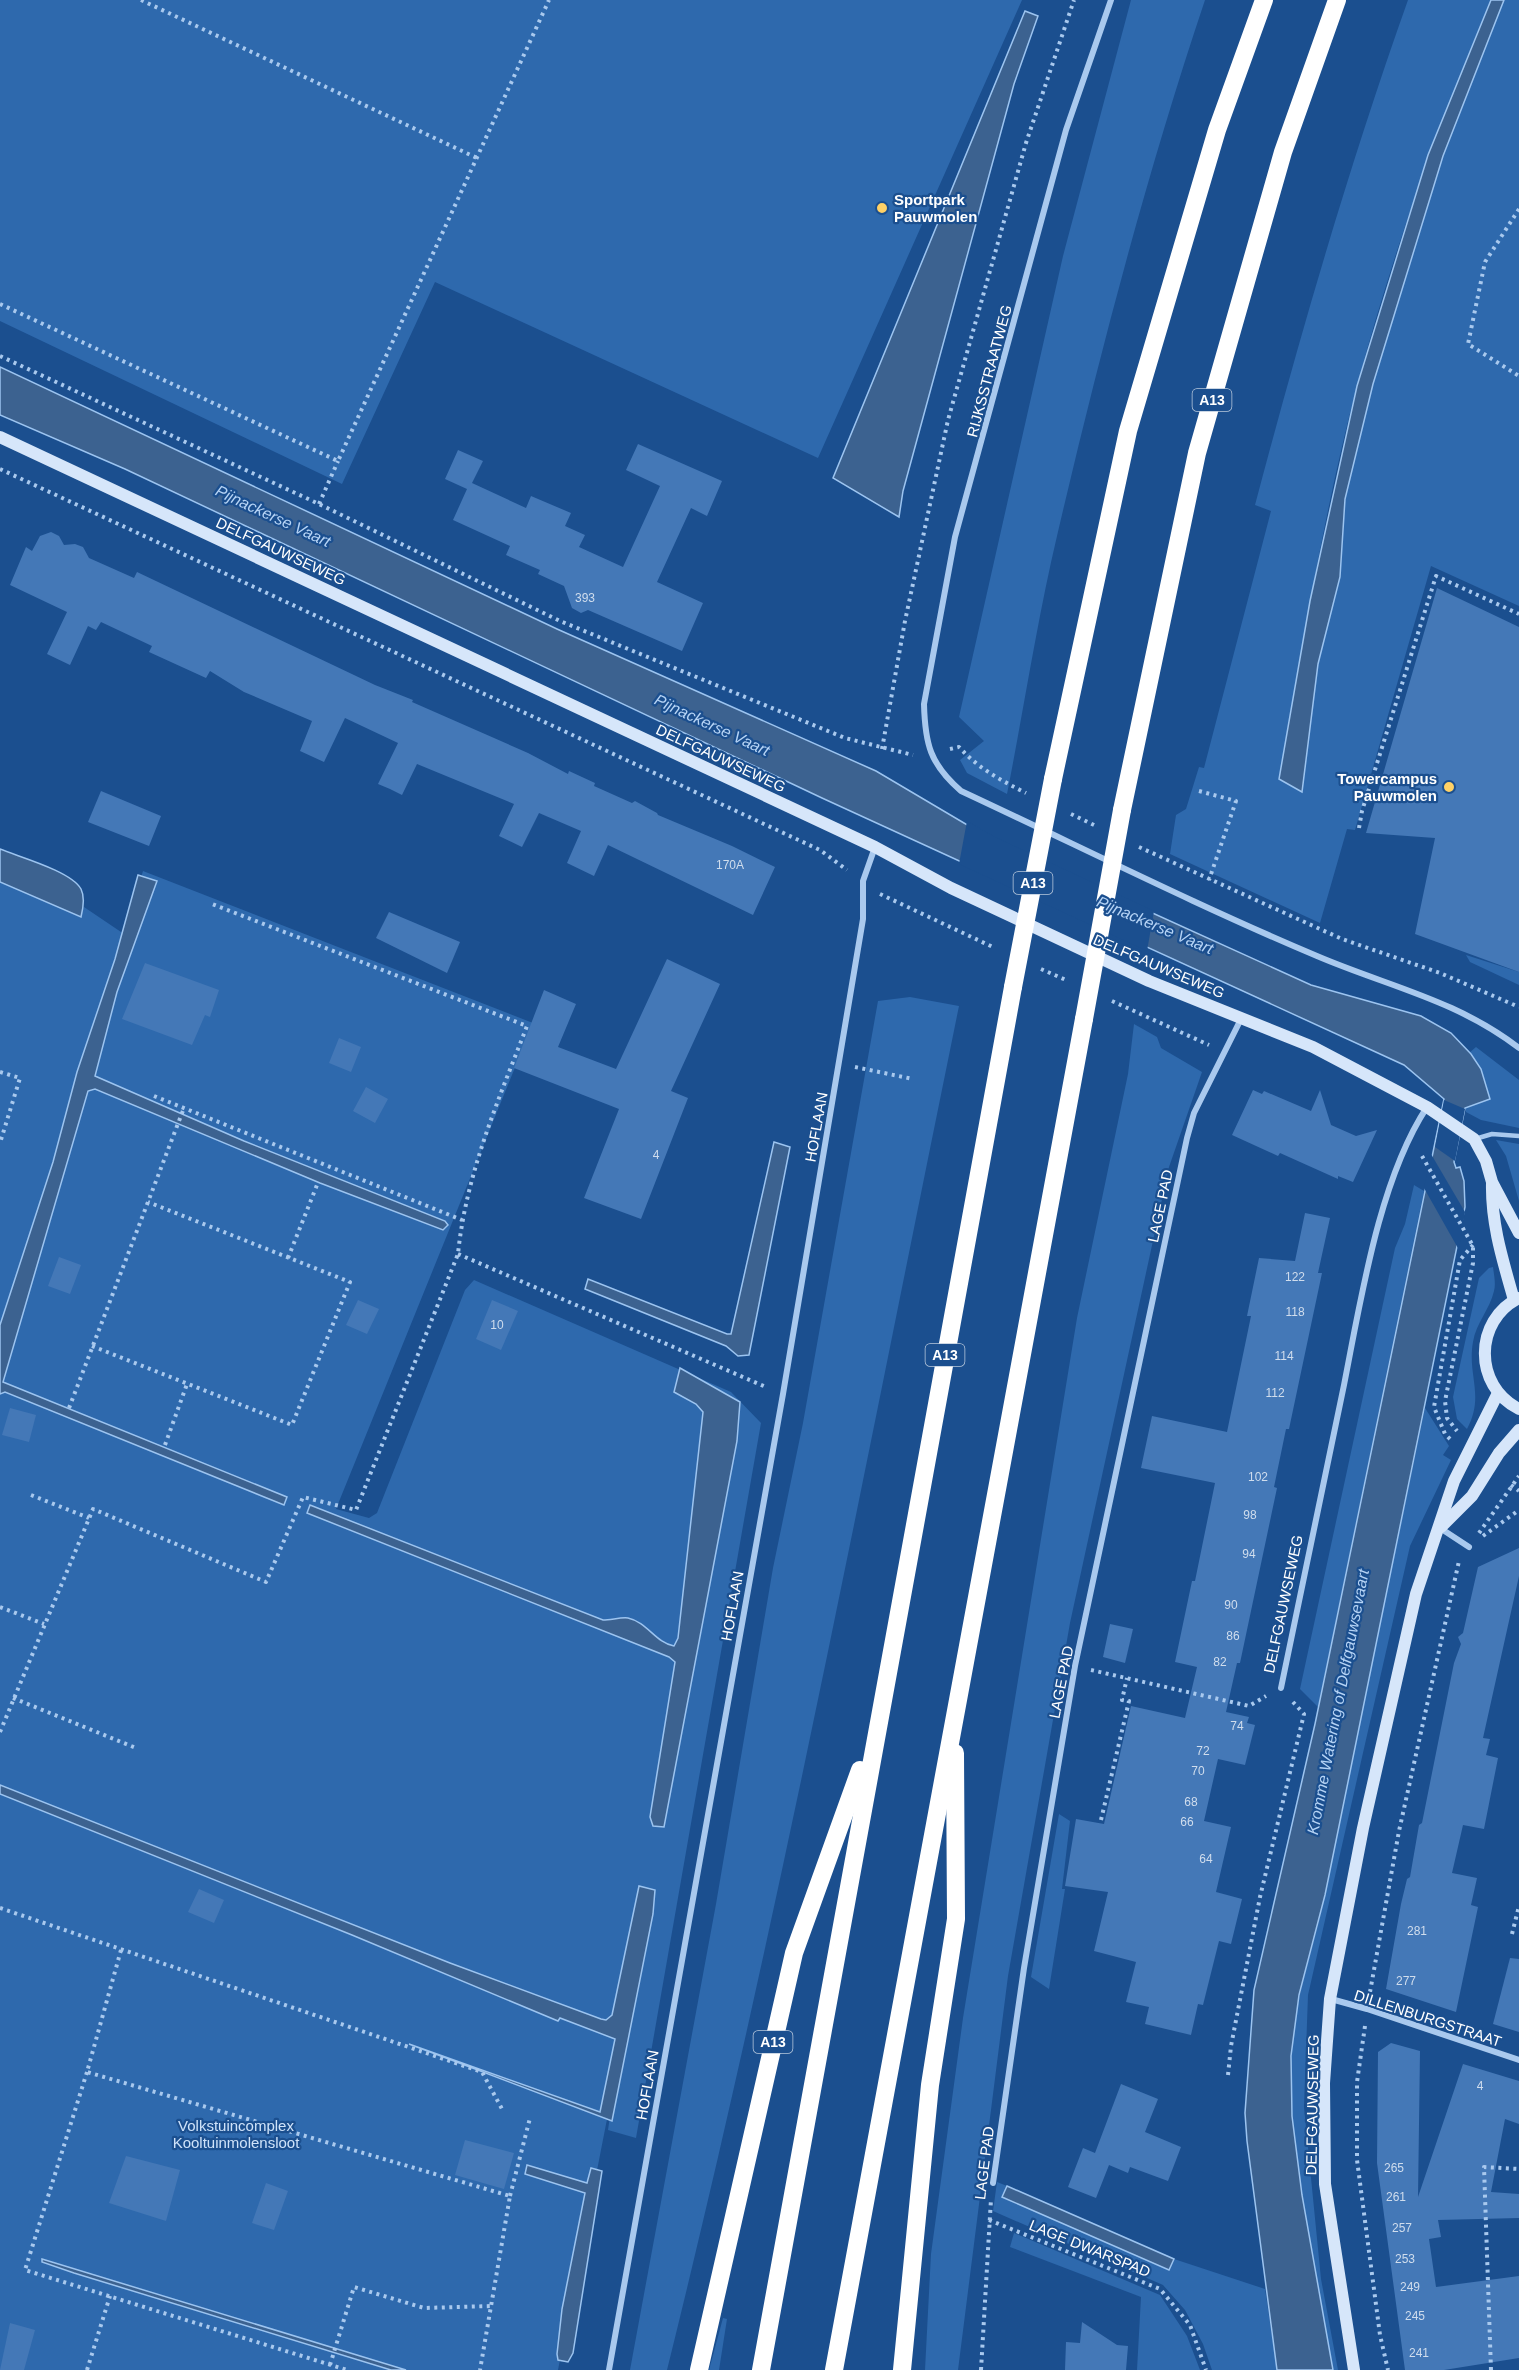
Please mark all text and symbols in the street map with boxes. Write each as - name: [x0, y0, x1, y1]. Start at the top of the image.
- place label: Sportpark Pauwmolen: [894, 191, 977, 225]
- marker: Sportpark Pauwmolen: [875, 201, 889, 215]
- street label: RIJKSSTRAATWEG: [963, 303, 1015, 439]
- road number: A13: [1192, 389, 1232, 411]
- water label: Pijnackerse Vaart: [213, 482, 334, 550]
- street label: DELFGAUWSEWEG: [214, 514, 348, 588]
- house number: 393: [575, 591, 595, 605]
- water label: Pijnackerse Vaart: [652, 691, 773, 759]
- street label: DELFGAUWSEWEG: [654, 721, 788, 795]
- place label: Towercampus Pauwmolen: [1337, 770, 1437, 804]
- marker: Towercampus Pauwmolen: [1442, 780, 1456, 794]
- house number: 170A: [716, 858, 744, 872]
- road number: A13: [1014, 872, 1052, 894]
- water label: Pijnackerse Vaart: [1094, 893, 1216, 957]
- street label: DELFGAUWSEWEG: [1091, 931, 1227, 1001]
- street label: HOFLAAN: [801, 1091, 831, 1163]
- house number: 4: [653, 1148, 660, 1162]
- street label: LAGE PAD: [1144, 1168, 1176, 1244]
- house number: 122: [1285, 1270, 1305, 1284]
- house number: 118: [1285, 1305, 1305, 1319]
- house number: 10: [490, 1318, 504, 1332]
- road number: A13: [926, 1344, 964, 1366]
- house number: 114: [1274, 1349, 1294, 1363]
- house number: 112: [1265, 1386, 1285, 1400]
- house number: 102: [1248, 1470, 1268, 1484]
- house number: 98: [1243, 1508, 1257, 1522]
- street label: DELFGAUWSEWEG: [1260, 1533, 1306, 1675]
- house number: 94: [1242, 1547, 1256, 1561]
- water label: Kromme Watering of Delfgauwsevaart: [1304, 1567, 1372, 1836]
- street label: HOFLAAN: [717, 1570, 747, 1642]
- house number: 90: [1224, 1598, 1238, 1612]
- house number: 86: [1226, 1629, 1240, 1643]
- street label: LAGE PAD: [1046, 1644, 1076, 1720]
- house number: 82: [1213, 1655, 1227, 1669]
- house number: 74: [1230, 1719, 1244, 1733]
- house number: 72: [1196, 1744, 1210, 1758]
- house number: 70: [1191, 1764, 1205, 1778]
- house number: 68: [1184, 1795, 1198, 1809]
- house number: 66: [1180, 1815, 1194, 1829]
- house number: 64: [1199, 1852, 1213, 1866]
- house number: 281: [1407, 1924, 1427, 1938]
- house number: 277: [1396, 1974, 1416, 1988]
- street label: DILLENBURGSTRAAT: [1352, 1986, 1504, 2050]
- road number: A13: [754, 2031, 792, 2053]
- street label: DELFGAUWSEWEG: [1302, 2034, 1322, 2176]
- street label: HOFLAAN: [632, 2049, 662, 2121]
- house number: 4: [1477, 2079, 1484, 2093]
- park label: Volkstuincomplex Kooltuinmolensloot: [173, 2117, 300, 2151]
- street label: LAGE PAD: [971, 2125, 997, 2201]
- house number: 265: [1384, 2161, 1404, 2175]
- house number: 261: [1386, 2190, 1406, 2204]
- street label: LAGE DWARSPAD: [1027, 2216, 1153, 2280]
- house number: 257: [1392, 2221, 1412, 2235]
- house number: 253: [1395, 2252, 1415, 2266]
- house number: 249: [1400, 2280, 1420, 2294]
- house number: 245: [1405, 2309, 1425, 2323]
- house number: 241: [1409, 2346, 1429, 2360]

